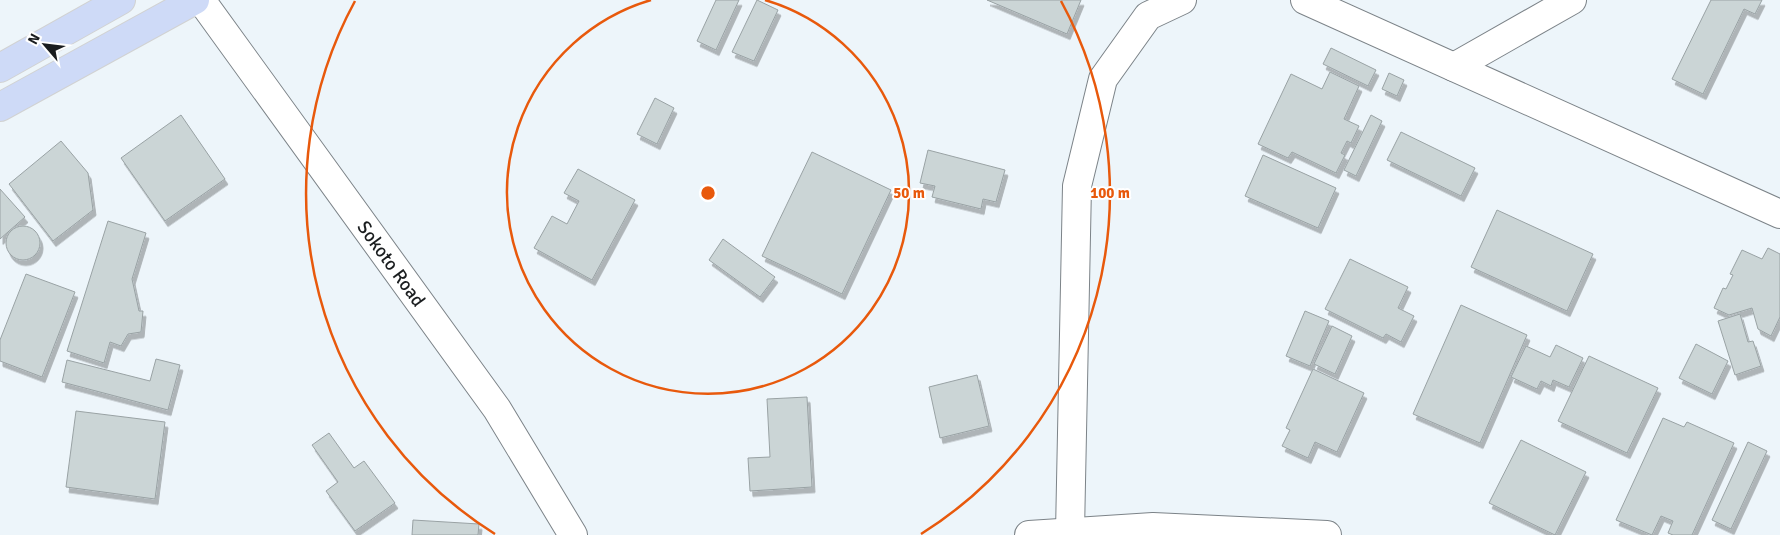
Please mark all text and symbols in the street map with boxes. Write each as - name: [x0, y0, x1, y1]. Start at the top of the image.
- north arrow: [20, 20, 70, 70]
- text: N: [24, 31, 44, 47]
- centre of rings: [699, 184, 717, 202]
- text: 50 m: [893, 184, 925, 202]
- text: 100 m: [1090, 184, 1130, 202]
- street label: Sokoto Road: [352, 216, 430, 312]

